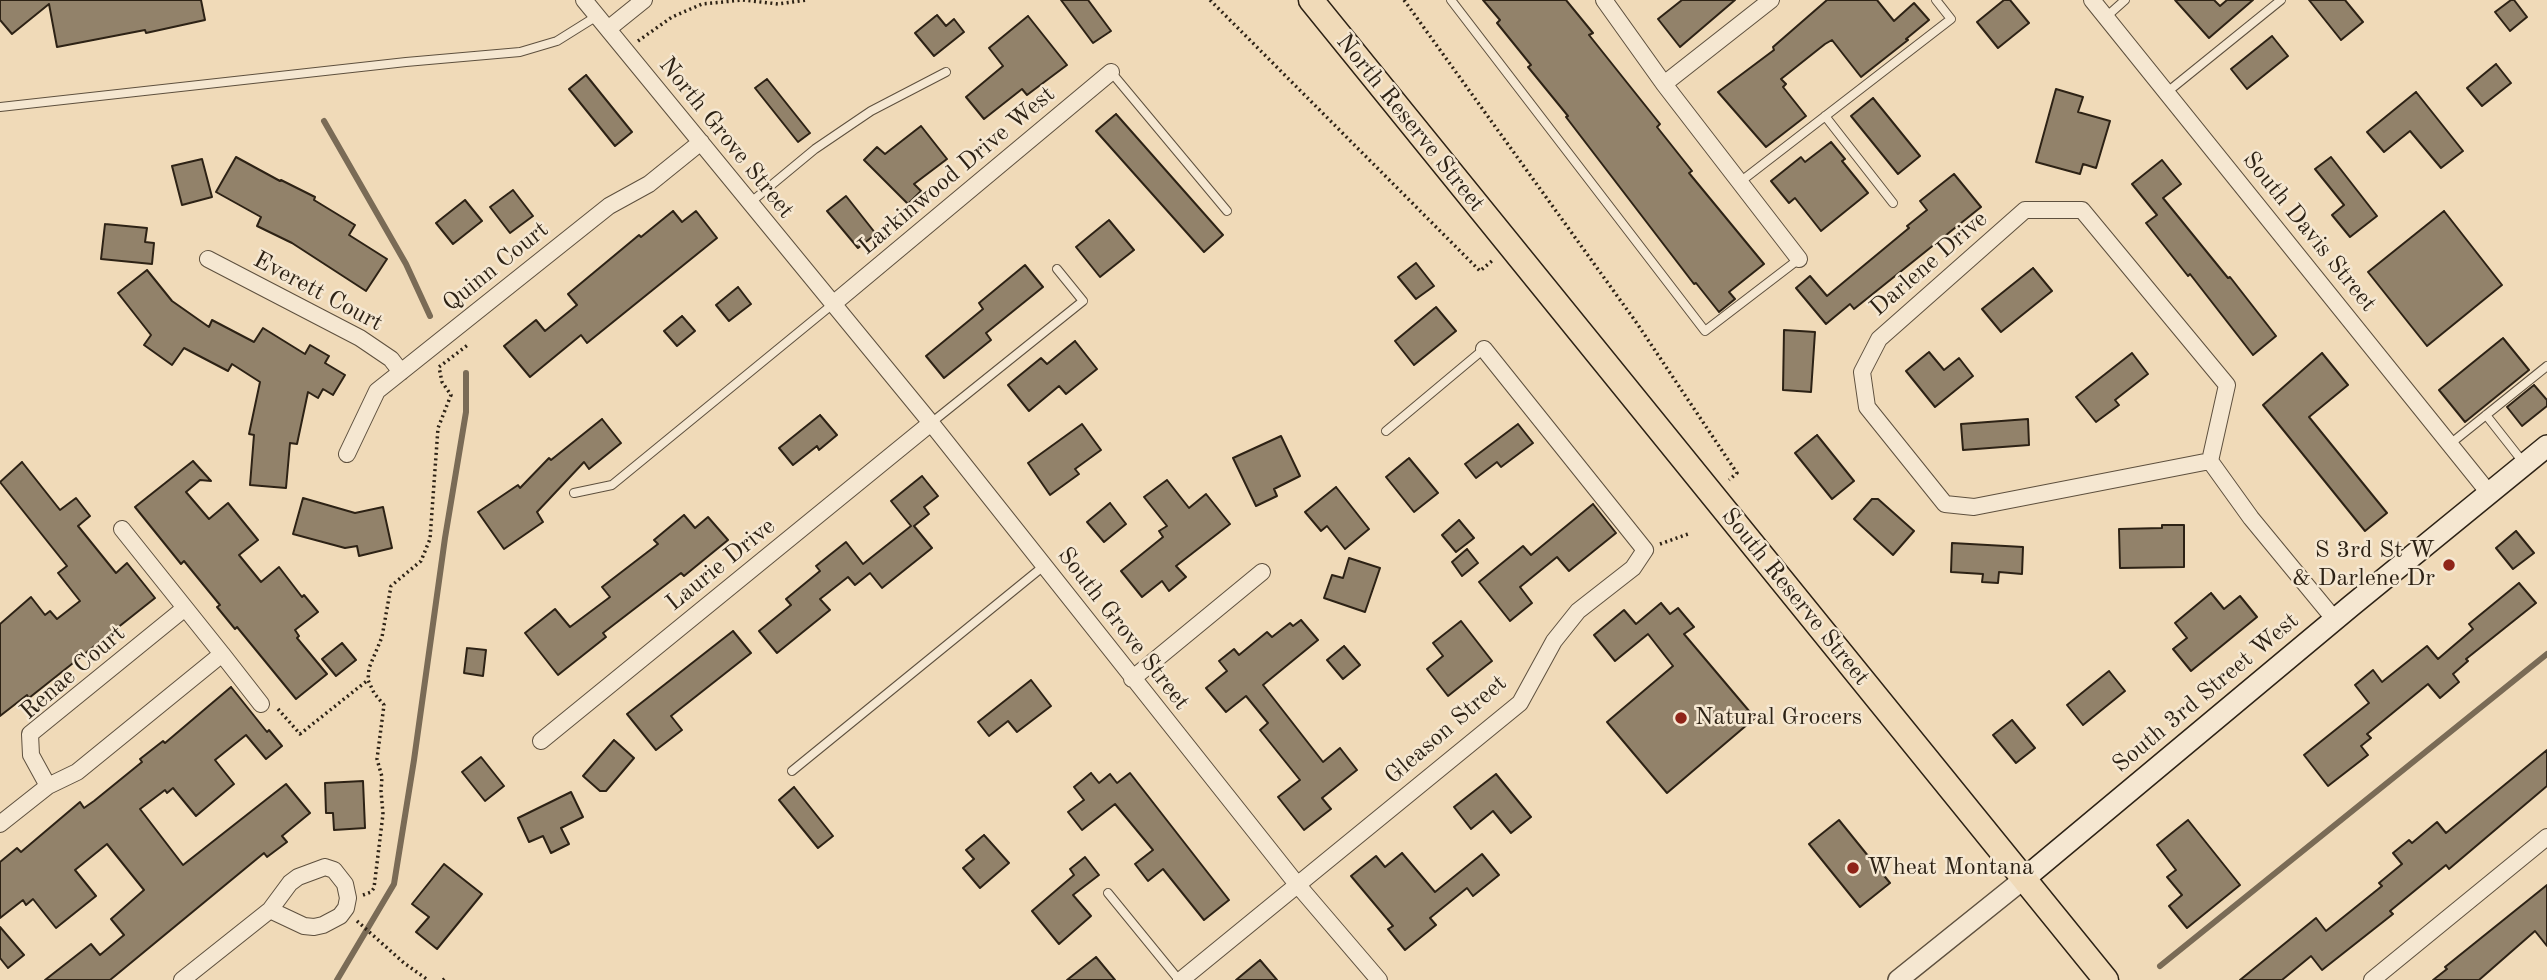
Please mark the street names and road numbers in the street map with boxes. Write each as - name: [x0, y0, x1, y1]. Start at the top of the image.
- street label: North Reserve Street: [1329, 28, 1491, 218]
- street label: North Grove Street: [652, 51, 800, 225]
- street label: Larkinwood Drive West: [853, 80, 1061, 262]
- street label: South Davis Street: [2236, 146, 2382, 318]
- street label: Darlene Drive: [1864, 205, 1994, 323]
- street label: Quinn Court: [437, 216, 555, 318]
- street label: Everett Court: [248, 246, 388, 338]
- street label: South Reserve Street: [1715, 502, 1875, 692]
- street label: Laurie Drive: [660, 512, 782, 618]
- street label: South Grove Street: [1050, 542, 1196, 716]
- street label: South 3rd Street West: [2107, 607, 2305, 779]
- street label: Renae Court: [15, 620, 131, 726]
- street label: Gleason Street: [1379, 669, 1513, 791]

